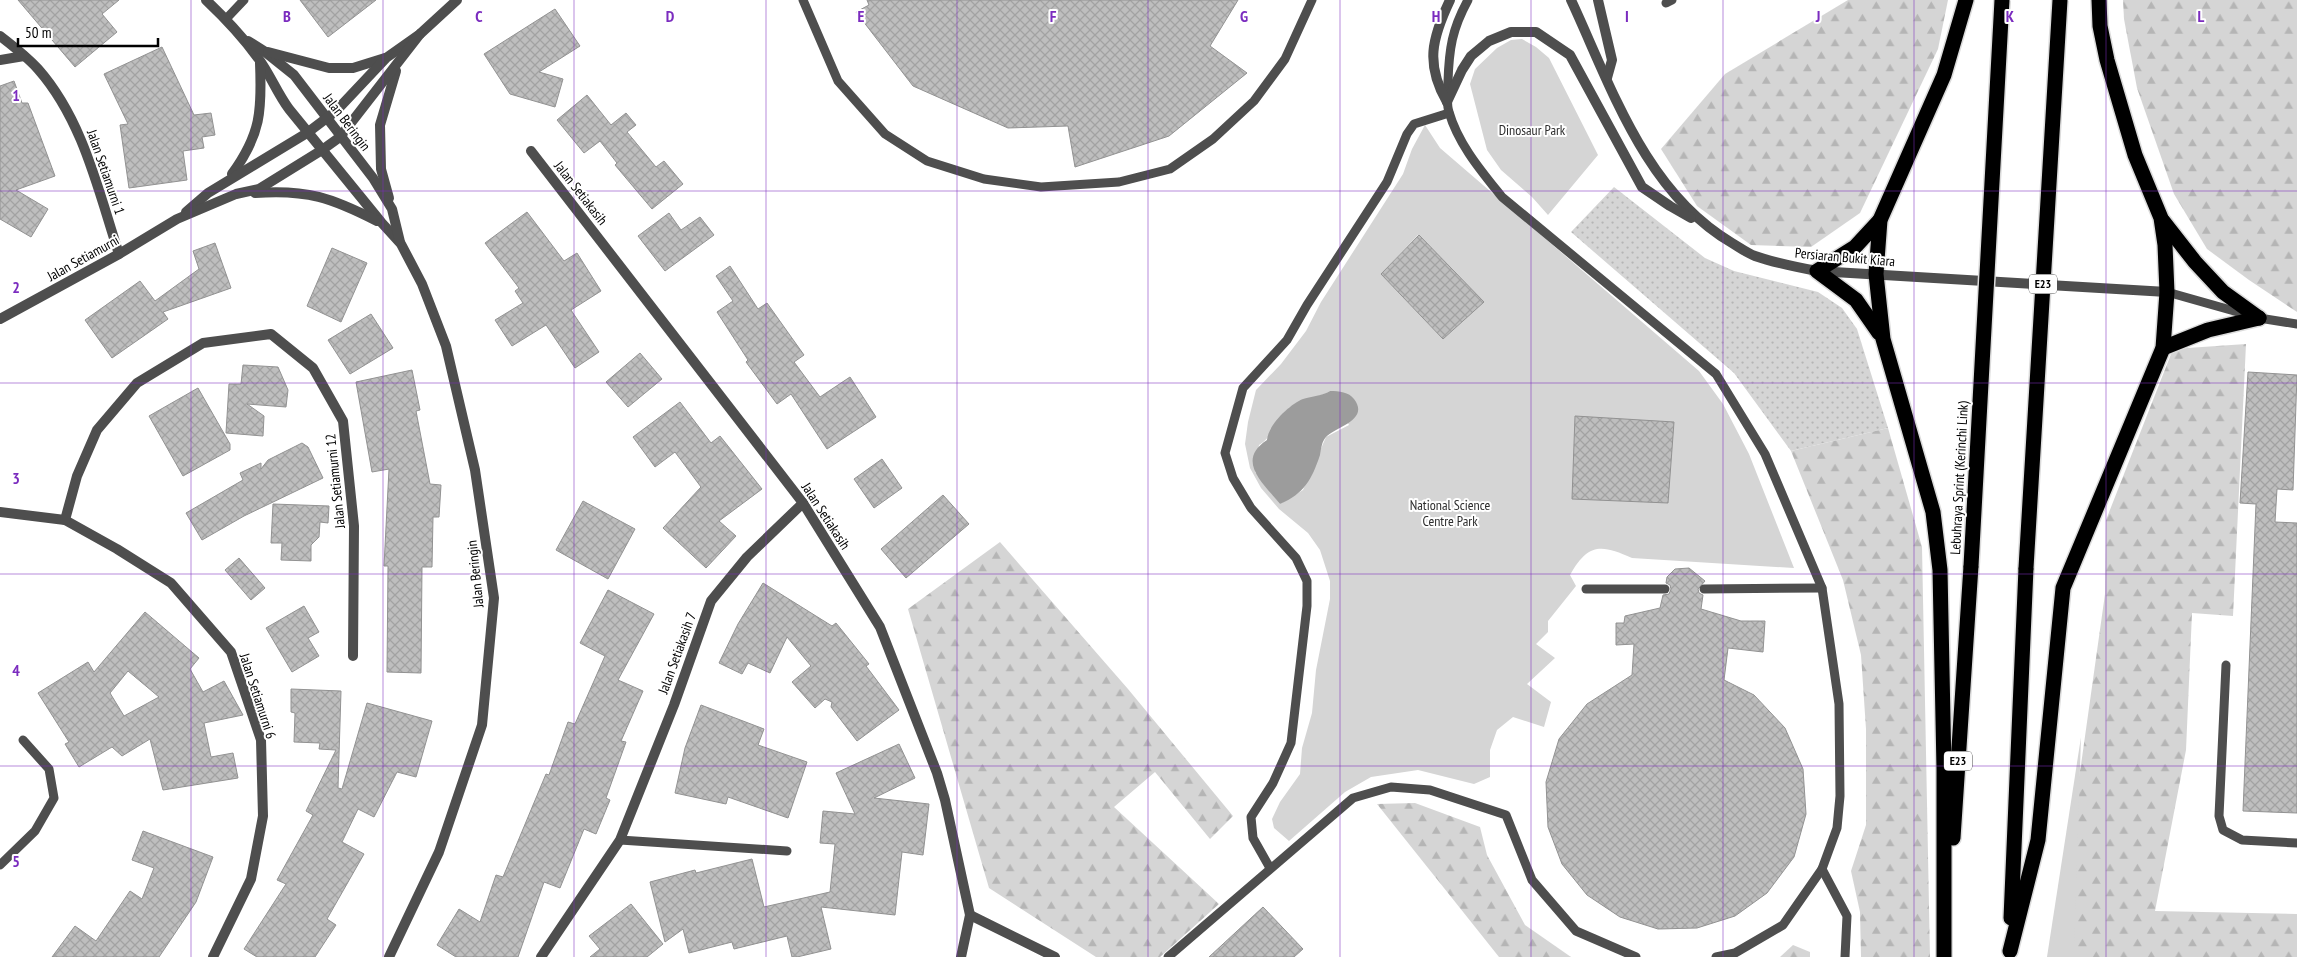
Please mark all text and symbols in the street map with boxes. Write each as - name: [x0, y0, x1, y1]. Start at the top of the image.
- text: B: [283, 6, 291, 26]
- text: C: [475, 6, 483, 26]
- text: D: [666, 6, 675, 26]
- text: E: [858, 6, 865, 26]
- text: F: [1050, 6, 1057, 26]
- text: G: [1240, 6, 1248, 26]
- text: H: [1432, 6, 1440, 26]
- text: I: [1625, 6, 1629, 26]
- text: J: [1815, 6, 1820, 26]
- text: K: [2006, 6, 2015, 26]
- text: L: [2198, 6, 2205, 26]
- scale bar: [18, 15, 158, 47]
- text: 50 m: [25, 23, 51, 42]
- text: 1: [12, 85, 20, 105]
- street label: Jalan Beringin: [319, 89, 375, 154]
- park label: Dinosaur Park: [1499, 121, 1566, 139]
- street label: Jalan Setiamurni 1: [83, 126, 129, 217]
- street label: Jalan Setiakasih: [550, 157, 612, 229]
- street label: Jalan Setiamurni: [43, 231, 122, 286]
- street label: Persiaran Bukit Kiara: [1794, 244, 1896, 270]
- road number: E23: [2029, 274, 2057, 294]
- text: 2: [12, 277, 20, 297]
- street label: Lebuhraya Sprint (Kerinchi Link): [1946, 400, 1972, 555]
- street label: Jalan Setiamurni 12: [321, 433, 349, 530]
- text: 3: [12, 468, 20, 488]
- street label: Jalan Setiakasih: [797, 478, 854, 553]
- park label: National Science Centre Park: [1410, 496, 1490, 530]
- street label: Jalan Beringin: [463, 539, 488, 610]
- street label: Jalan Setiakasih 7: [654, 610, 700, 697]
- street label: Jalan Setiamurni 6: [235, 650, 280, 741]
- text: 4: [12, 660, 20, 680]
- road number: E23: [1944, 751, 1972, 770]
- text: 5: [12, 851, 20, 871]

